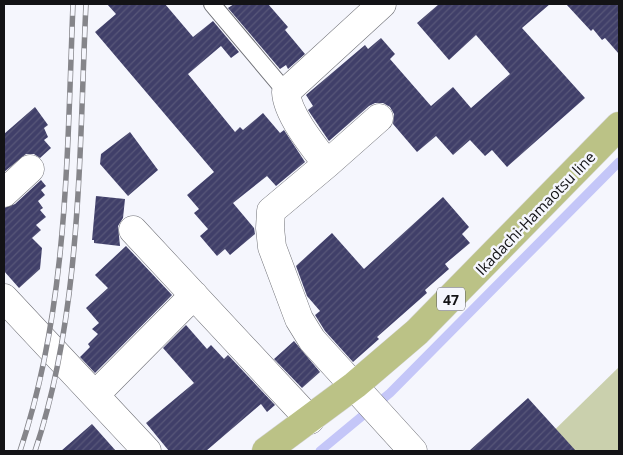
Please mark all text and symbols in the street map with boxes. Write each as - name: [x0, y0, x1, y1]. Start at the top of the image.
- street label: Ikadachi-Hamaotsu line: [471, 147, 599, 279]
- road number: 47: [437, 288, 465, 310]

